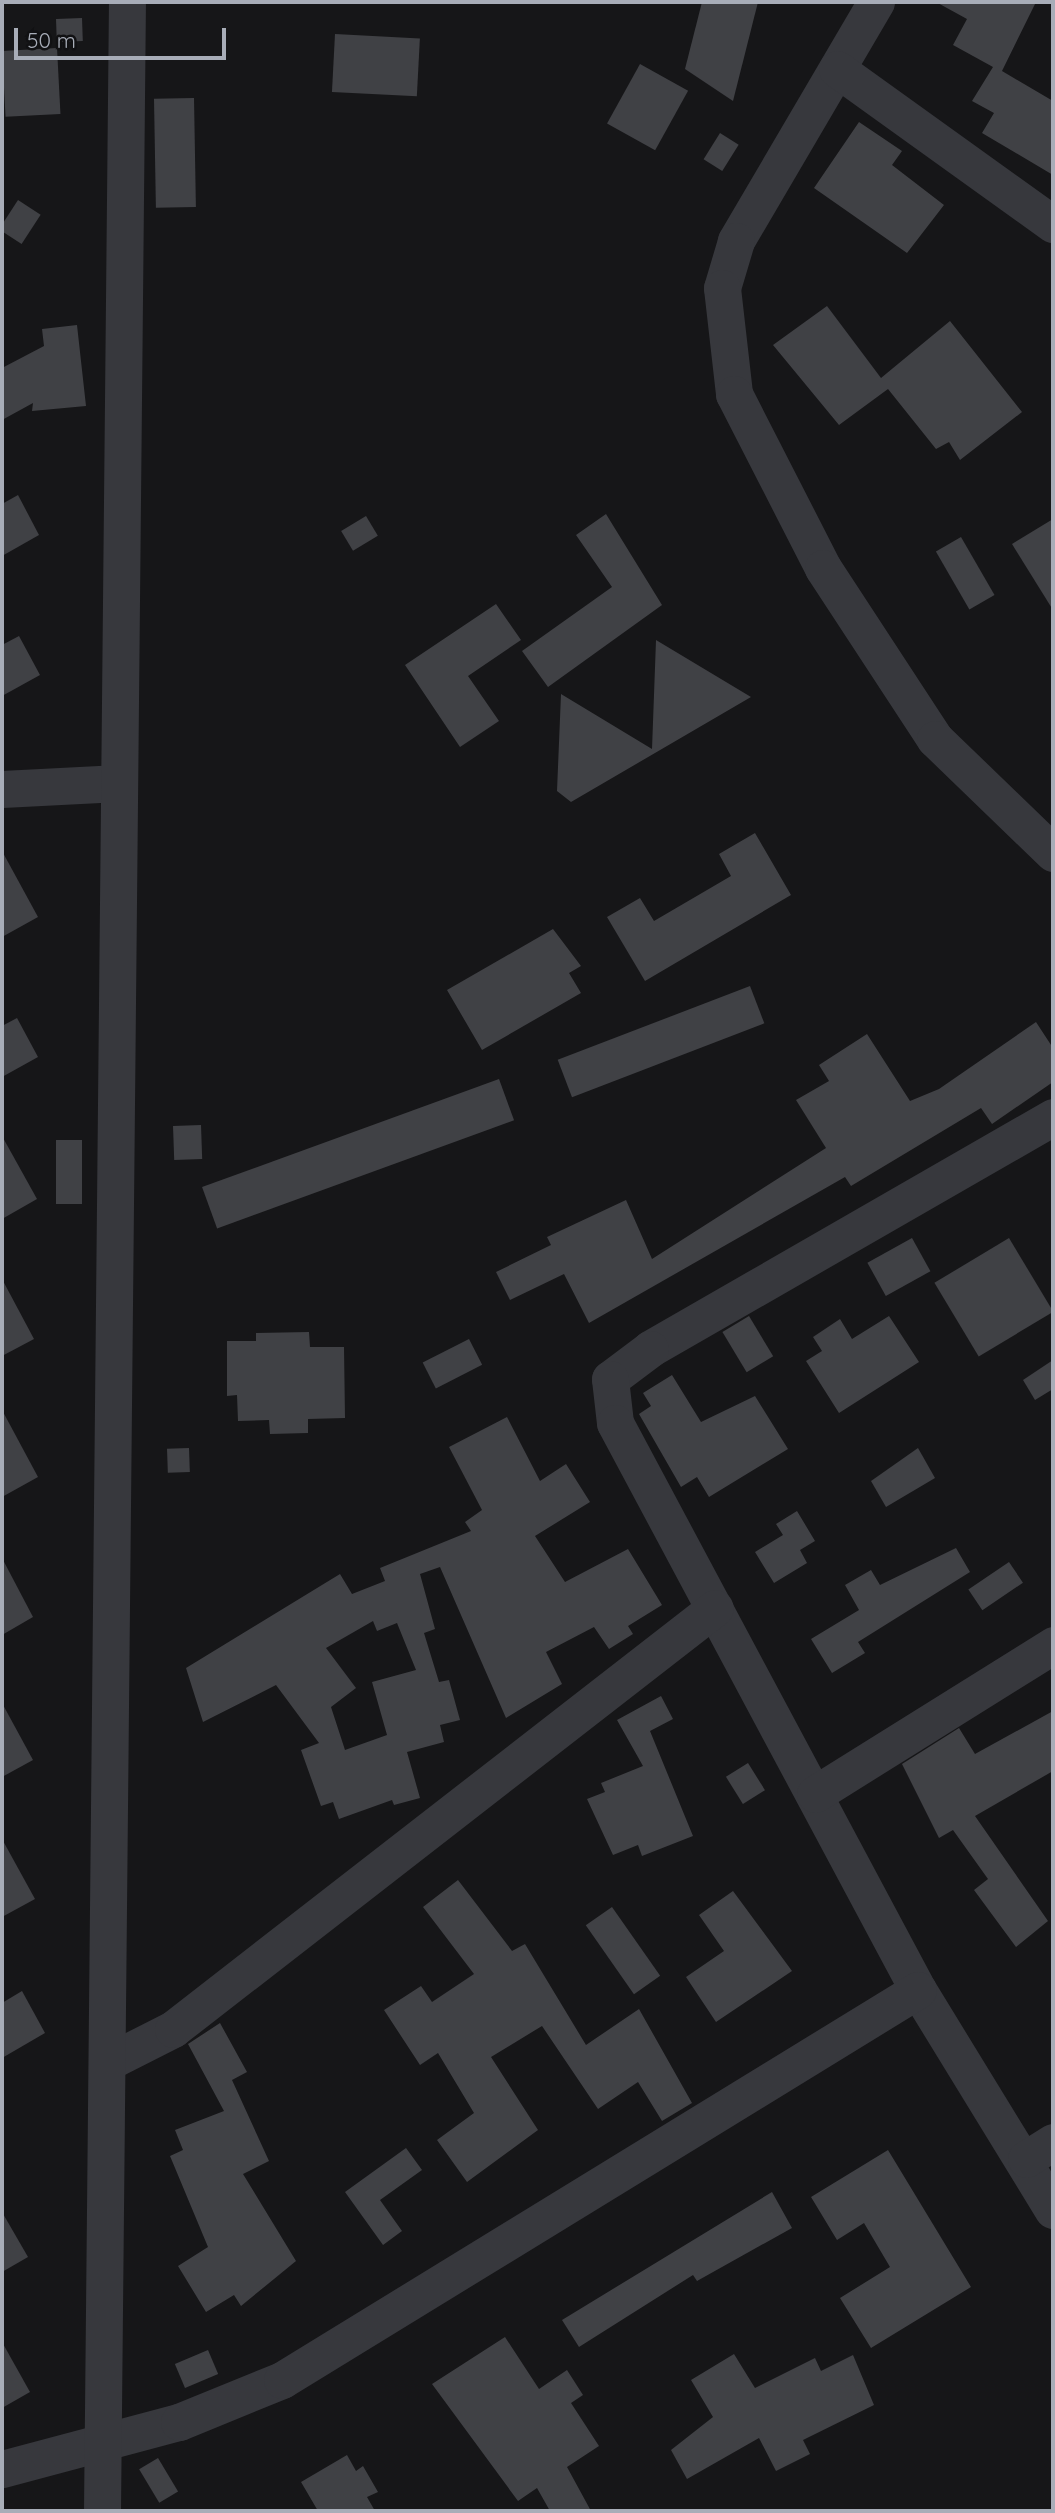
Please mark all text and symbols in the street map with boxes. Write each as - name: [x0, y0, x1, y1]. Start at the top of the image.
- scale bar: [18, 14, 229, 58]
- text: 50 m: [27, 27, 76, 53]

